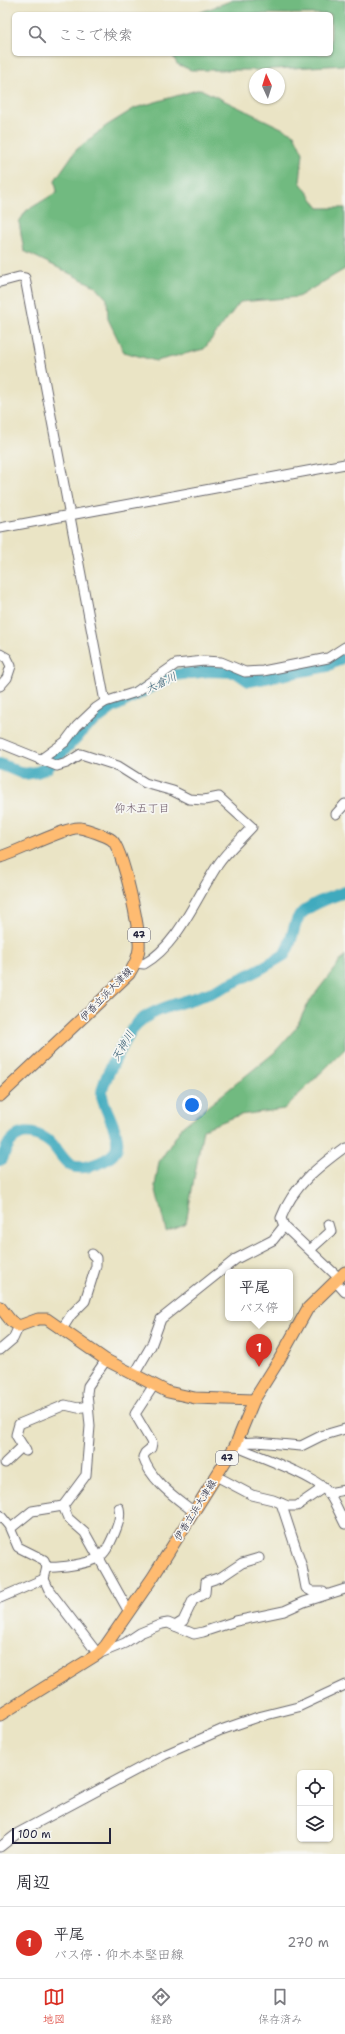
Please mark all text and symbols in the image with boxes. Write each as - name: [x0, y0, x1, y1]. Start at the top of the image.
- search box: [12, 12, 333, 56]
- icon: search: [26, 23, 48, 45]
- text: ここで検索: [58, 25, 133, 45]
- north arrow: [249, 68, 285, 104]
- water label: 大倉川: [143, 669, 179, 697]
- district label: 仰木五丁目: [115, 801, 170, 816]
- road number: 47: [128, 928, 150, 942]
- street label: 伊香立浜大津線: [77, 964, 135, 1024]
- water label: 天神川: [108, 1028, 138, 1064]
- your location: [182, 1095, 202, 1115]
- popup: [225, 1269, 293, 1321]
- text: 平尾: [239, 1277, 270, 1297]
- text: バス停: [239, 1299, 279, 1316]
- pin: 1: [246, 1334, 272, 1367]
- road number: 47: [216, 1451, 238, 1465]
- street label: 伊香立浜大津線: [171, 1477, 219, 1543]
- map controls: [297, 1770, 333, 1842]
- button: locate: [297, 1770, 333, 1806]
- button: layers: [297, 1806, 333, 1842]
- scale bar: [12, 1826, 111, 1845]
- text: 100 m: [18, 1827, 51, 1842]
- text: 周辺: [16, 1871, 50, 1893]
- text: 平尾: [54, 1924, 84, 1944]
- text: 1: [26, 1934, 32, 1951]
- text: 270 m: [287, 1934, 329, 1951]
- text: バス停 · 仰木本堅田線: [54, 1946, 184, 1963]
- tab: 地図: [43, 1986, 65, 2027]
- tab: 経路: [150, 1986, 172, 2027]
- tab: 保存済み: [258, 1986, 302, 2027]

